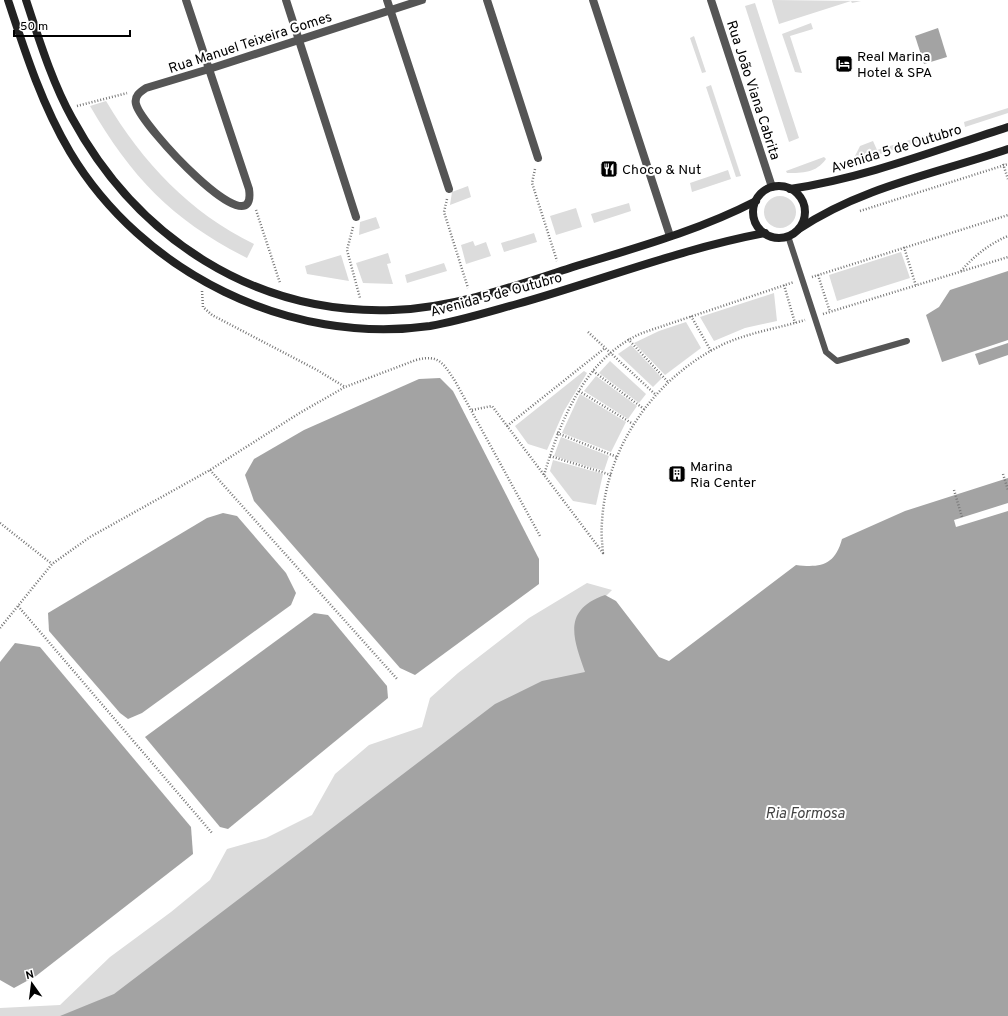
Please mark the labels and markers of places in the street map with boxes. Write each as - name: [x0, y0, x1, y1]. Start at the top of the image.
- place label: Real Marina Hotel & SPA: [857, 49, 932, 82]
- hotel icon: Real Marina Hotel & SPA: [834, 54, 854, 74]
- restaurant icon: Choco & Nut: [599, 159, 619, 179]
- place label: Choco & Nut: [622, 162, 701, 179]
- place label: Marina Ria Center: [690, 459, 757, 492]
- building icon: Marina Ria Center: [667, 464, 687, 484]

